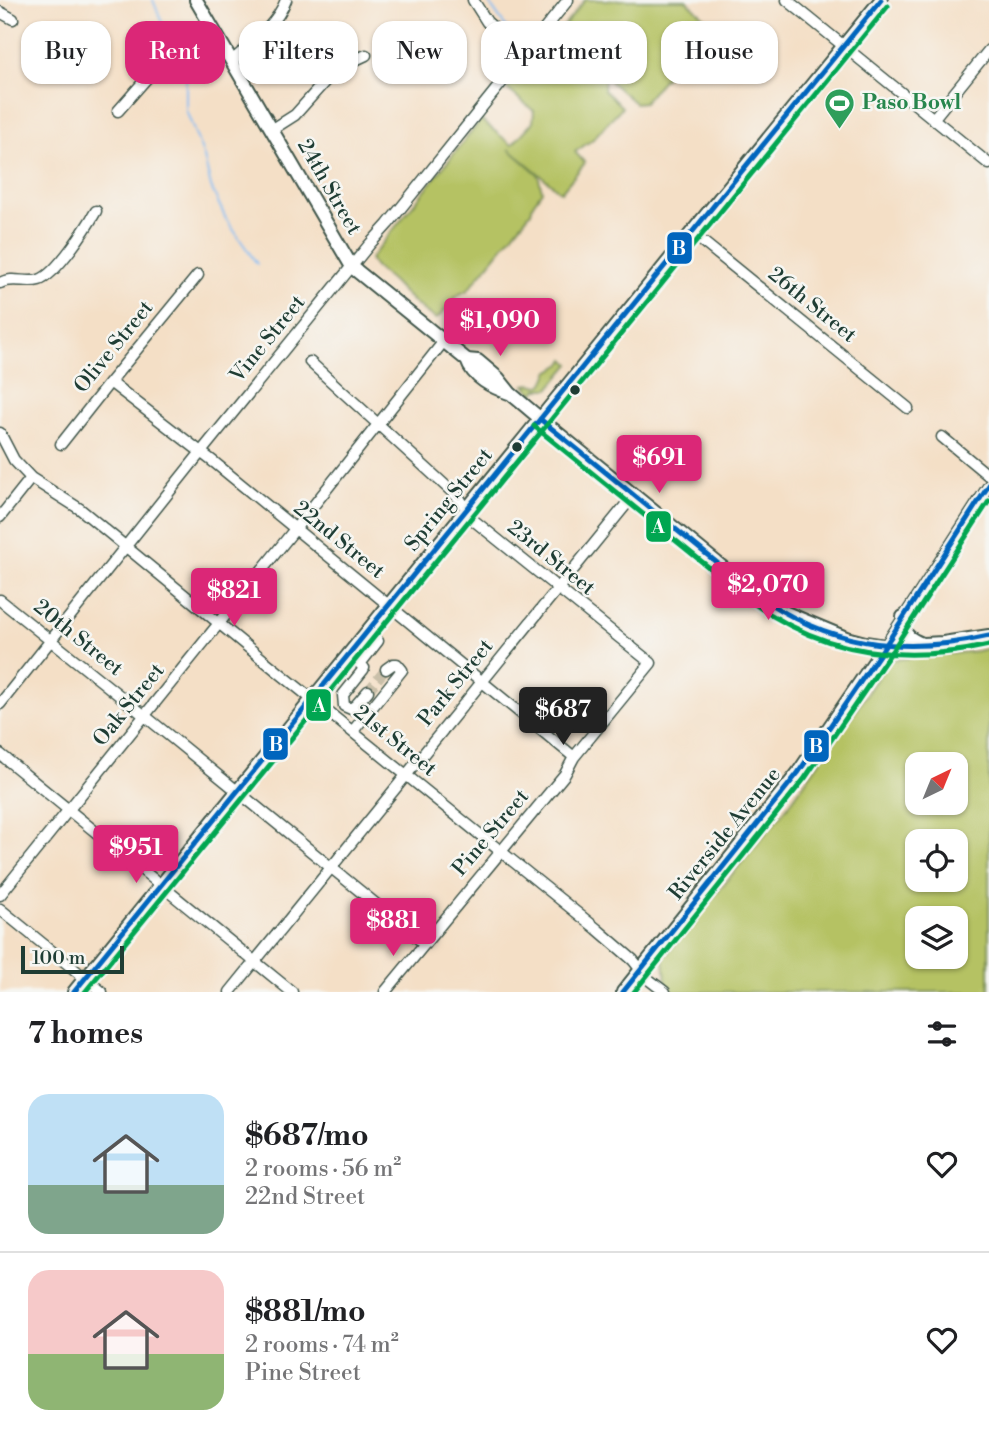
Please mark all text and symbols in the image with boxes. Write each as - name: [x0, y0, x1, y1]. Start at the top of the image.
- chip: Buy: [21, 21, 111, 84]
- chip: Rent: [125, 21, 225, 84]
- chip: Filters: [239, 21, 358, 84]
- chip: New: [372, 21, 467, 84]
- chip: Apartment: [481, 21, 647, 84]
- chip: House: [661, 21, 778, 84]
- sports icon: Paso Bowl: [822, 86, 856, 130]
- place label: Paso Bowl: [862, 90, 961, 116]
- street label: 24th Street: [291, 135, 367, 240]
- line badge: B: [666, 231, 693, 265]
- text: B: [672, 237, 686, 261]
- street label: 26th Street: [763, 261, 862, 349]
- street label: Vine Street: [224, 289, 312, 389]
- street label: Olive Street: [69, 295, 160, 399]
- pin: $1,090: [443, 298, 557, 358]
- text: $1,090: [460, 307, 540, 335]
- unlabelled marker: [568, 383, 582, 397]
- pin: $691: [618, 435, 700, 495]
- unlabelled marker: [510, 440, 524, 454]
- street label: Spring Street: [399, 443, 499, 557]
- text: $691: [633, 444, 685, 472]
- street label: 22nd Street: [288, 495, 390, 585]
- line badge: A: [645, 510, 672, 543]
- street label: 23rd Street: [502, 515, 601, 602]
- text: A: [650, 515, 665, 539]
- pin: $2,070: [711, 562, 825, 622]
- pin: $821: [193, 568, 275, 628]
- text: $2,070: [727, 571, 809, 599]
- text: $821: [207, 577, 261, 605]
- street label: 20th Street: [28, 594, 128, 682]
- street label: Park Street: [413, 634, 500, 732]
- street label: Oak Street: [88, 658, 171, 752]
- line badge: A: [305, 688, 332, 722]
- pin: $687: [522, 688, 604, 747]
- text: A: [311, 694, 326, 718]
- text: $687: [535, 696, 591, 724]
- street label: 21st Street: [348, 700, 442, 783]
- line badge: B: [262, 727, 289, 761]
- line badge: B: [803, 729, 830, 763]
- text: B: [269, 733, 283, 757]
- text: B: [809, 735, 823, 759]
- north arrow: [905, 752, 968, 816]
- map controls: [905, 752, 968, 969]
- street label: Riverside Avenue: [663, 762, 787, 906]
- street label: Pine Street: [447, 784, 535, 882]
- pin: $951: [95, 826, 177, 885]
- button: locate: [905, 829, 968, 892]
- text: $951: [109, 834, 163, 862]
- pin: $881: [352, 898, 434, 958]
- button: layers: [905, 906, 968, 969]
- text: $881: [366, 907, 420, 935]
- scale bar: [21, 943, 124, 975]
- text: 100 m: [32, 946, 85, 970]
- text: 7 homes: [28, 1015, 143, 1053]
- icon: filters: [923, 1015, 961, 1053]
- text: $687/mo: [245, 1117, 369, 1155]
- icon: home: [84, 1122, 168, 1206]
- icon: heart: [923, 1145, 961, 1183]
- text: 2 rooms · 56 m²: [245, 1155, 401, 1183]
- text: 22nd Street: [245, 1183, 365, 1211]
- text: $881/mo: [245, 1293, 366, 1331]
- icon: home: [84, 1298, 168, 1382]
- icon: heart: [923, 1321, 961, 1359]
- text: 2 rooms · 74 m²: [245, 1331, 399, 1359]
- text: Pine Street: [245, 1359, 361, 1387]

